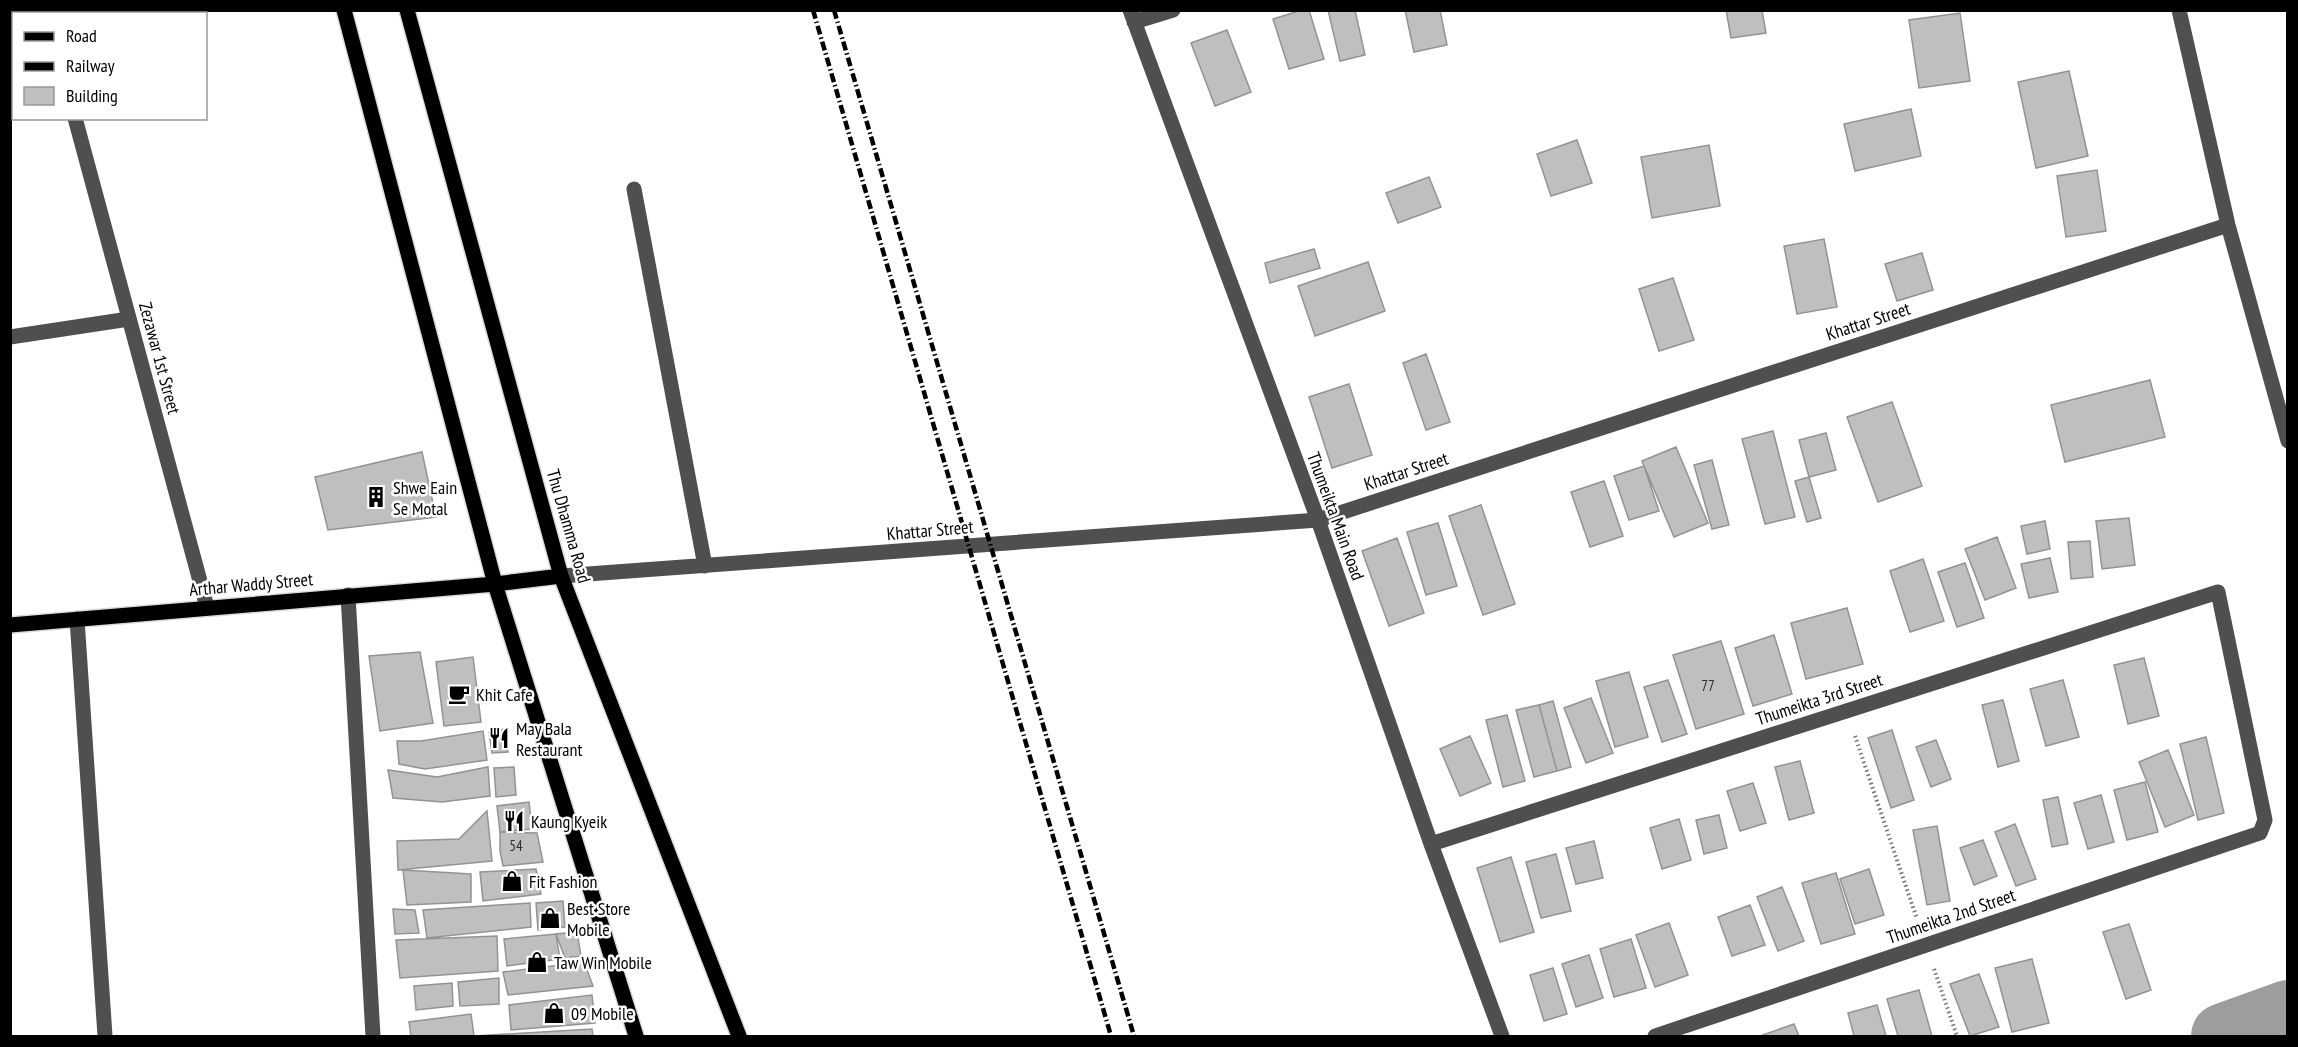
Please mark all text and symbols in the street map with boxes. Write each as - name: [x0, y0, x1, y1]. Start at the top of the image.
- legend: [12, 12, 207, 120]
- text: Road: [66, 24, 97, 47]
- text: Railway: [66, 54, 115, 77]
- text: Building: [66, 84, 118, 107]
- street label: Khattar Street: [1823, 297, 1913, 345]
- street label: Zezawar 1st Street: [134, 300, 186, 417]
- street label: Khattar Street: [1361, 447, 1451, 495]
- street label: Thumeikta Main Road: [1302, 449, 1370, 583]
- street label: Thu Dhamma Road: [542, 466, 596, 586]
- place label: Shwe Eain Se Motal: [393, 476, 457, 520]
- building icon: Shwe Eain Se Motal: [364, 485, 388, 509]
- street label: Khattar Street: [886, 515, 974, 545]
- street label: Arthar Waddy Street: [188, 567, 314, 601]
- street label: Thumeikta 3rd Street: [1753, 668, 1885, 730]
- house number: 77: [1701, 676, 1715, 695]
- cafe icon: Khit Cafe: [447, 682, 471, 706]
- place label: Khit Cafe: [476, 683, 533, 706]
- place label: May Bala Restaurant: [516, 717, 582, 761]
- restaurant icon: May Bala Restaurant: [487, 726, 511, 750]
- restaurant icon: Kaung Kyeik: [502, 809, 526, 833]
- place label: Kaung Kyeik: [531, 810, 607, 833]
- house number: 54: [509, 836, 523, 855]
- shop icon: Fit Fashion: [500, 869, 524, 893]
- place label: Fit Fashion: [529, 870, 597, 893]
- street label: Thumeikta 2nd Street: [1884, 883, 2018, 949]
- place label: Best Store Mobile: [567, 897, 630, 941]
- shop icon: Best Store Mobile: [538, 906, 562, 930]
- shop icon: Taw Win Mobile: [525, 950, 549, 974]
- place label: Taw Win Mobile: [554, 951, 652, 974]
- shop icon: 09 Mobile: [542, 1001, 566, 1025]
- place label: 09 Mobile: [571, 1002, 634, 1025]

